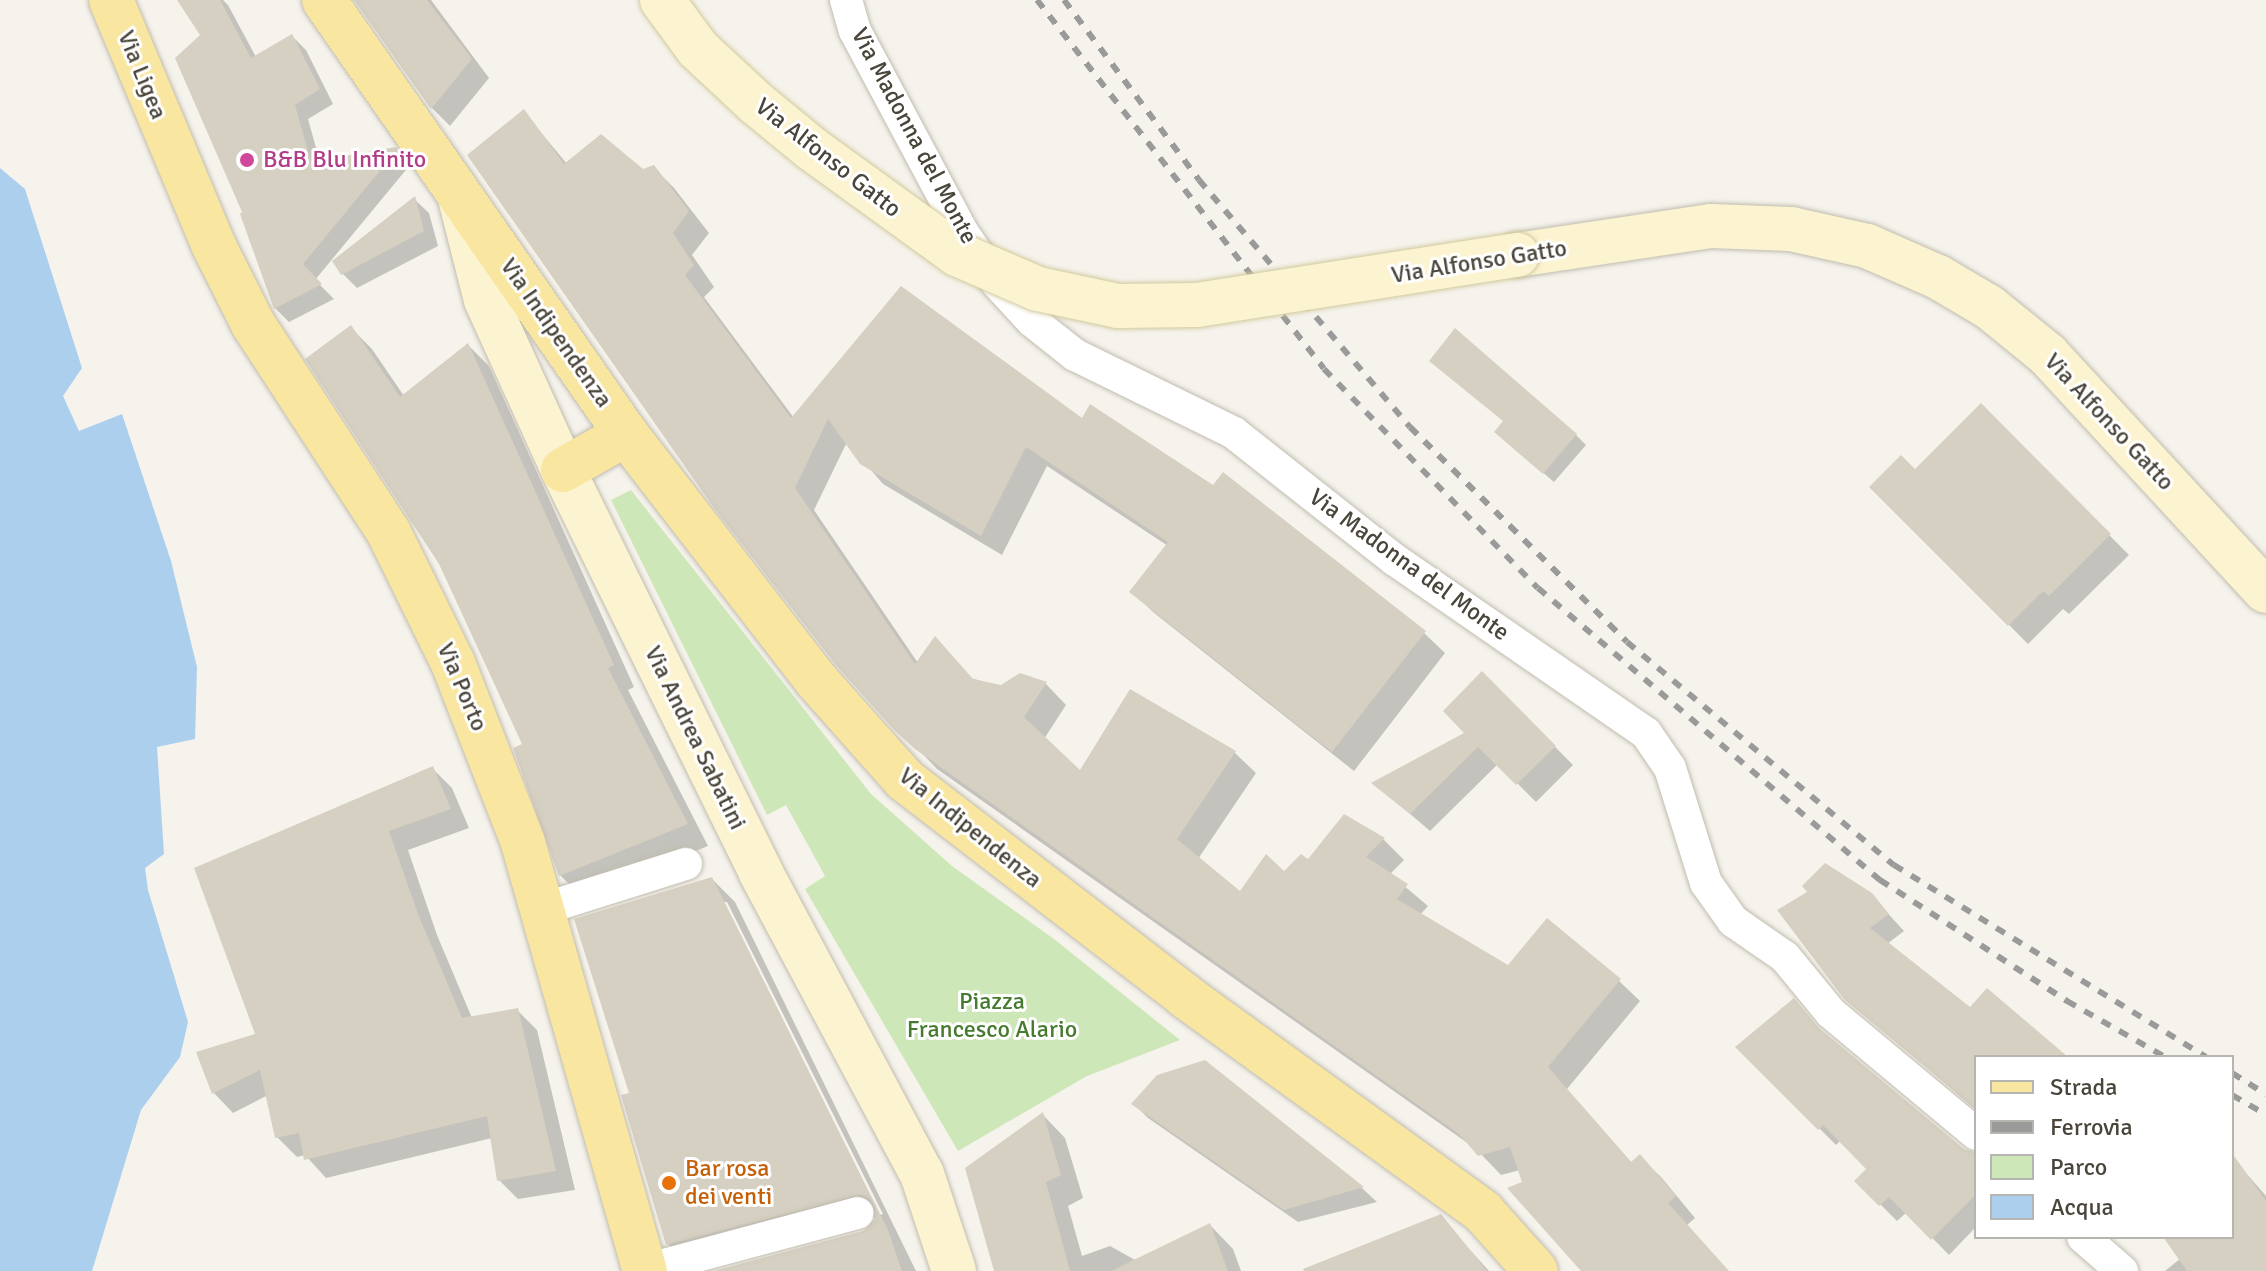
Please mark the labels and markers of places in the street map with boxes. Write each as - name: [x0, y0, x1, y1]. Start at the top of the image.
- place label: B&B Blu Infinito: [263, 146, 426, 174]
- marker: B&B Blu Infinito: [238, 151, 256, 169]
- place label: Bar rosa dei venti: [685, 1155, 772, 1211]
- marker: Bar rosa dei venti: [660, 1174, 678, 1192]

